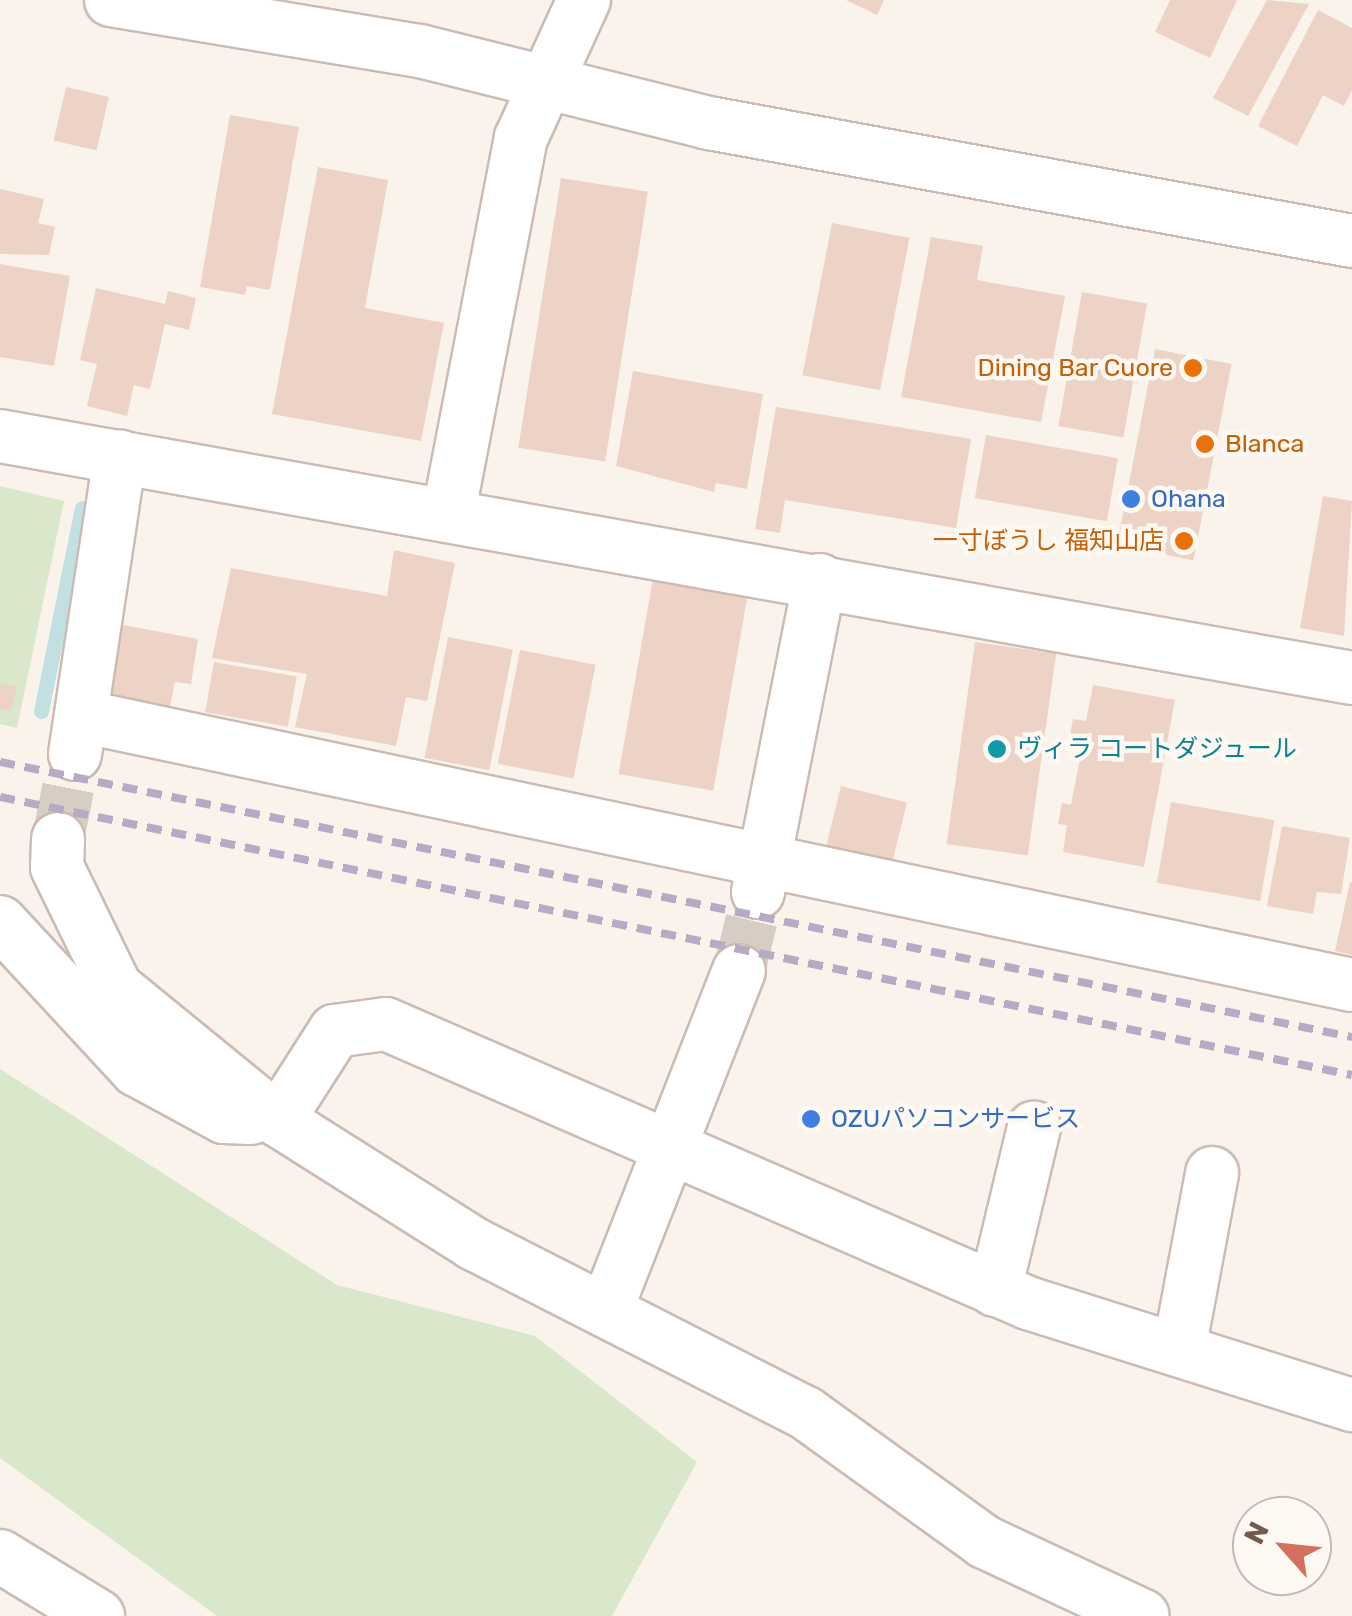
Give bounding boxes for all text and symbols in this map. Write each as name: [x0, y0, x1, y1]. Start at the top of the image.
place label: Dining Bar Cuore: [977, 353, 1173, 383]
marker: Dining Bar Cuore: [1182, 357, 1204, 379]
place label: Blanca: [1225, 429, 1304, 459]
marker: Blanca: [1194, 433, 1216, 455]
place label: Ohana: [1151, 484, 1226, 514]
marker: Ohana: [1120, 488, 1142, 510]
place label: 一寸ぼうし 福知山店: [933, 526, 1164, 556]
marker: 一寸ぼうし 福知山店: [1173, 530, 1195, 552]
place label: ヴィラ コートダジュール: [1017, 734, 1298, 764]
marker: ヴィラ コートダジュール: [986, 738, 1008, 760]
place label: OZUパソコンサービス: [831, 1104, 1080, 1134]
marker: OZUパソコンサービス: [800, 1108, 822, 1130]
north arrow: [1232, 1496, 1332, 1596]
text: N: [1237, 1517, 1276, 1550]

